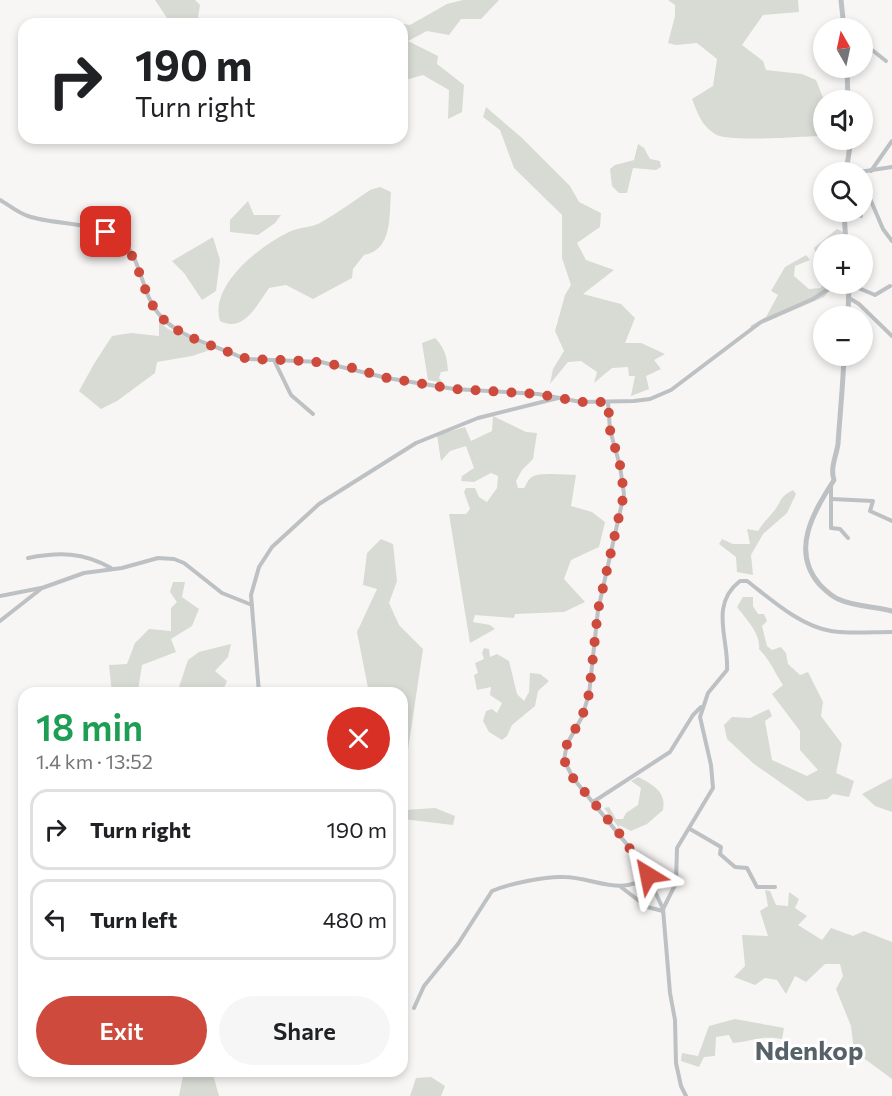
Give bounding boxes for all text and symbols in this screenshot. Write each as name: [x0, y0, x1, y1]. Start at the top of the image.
north arrow: [813, 18, 873, 78]
map controls: [813, 18, 873, 366]
text: 190 m: [135, 38, 253, 90]
icon: right: [36, 42, 114, 120]
text: Turn right: [135, 90, 255, 123]
button: sound: [813, 90, 873, 150]
button: search: [813, 162, 873, 222]
pin: [80, 206, 131, 257]
icon: arrive: [89, 215, 122, 248]
button: +: [813, 234, 873, 294]
button: −: [813, 306, 873, 366]
text: 18 min: [36, 704, 143, 748]
button: close: [327, 707, 390, 770]
text: 1.4 km · 13:52: [36, 749, 153, 773]
icon: right: [39, 813, 72, 846]
text: Turn right: [90, 816, 191, 843]
text: 190 m: [326, 816, 387, 843]
position arrow: [616, 843, 680, 907]
icon: left: [39, 903, 72, 936]
text: Turn left: [90, 906, 177, 933]
text: 480 m: [323, 906, 387, 933]
button: Exit: [36, 996, 207, 1065]
button: Share: [219, 996, 390, 1065]
district label: Ndenkop: [755, 1034, 863, 1065]

